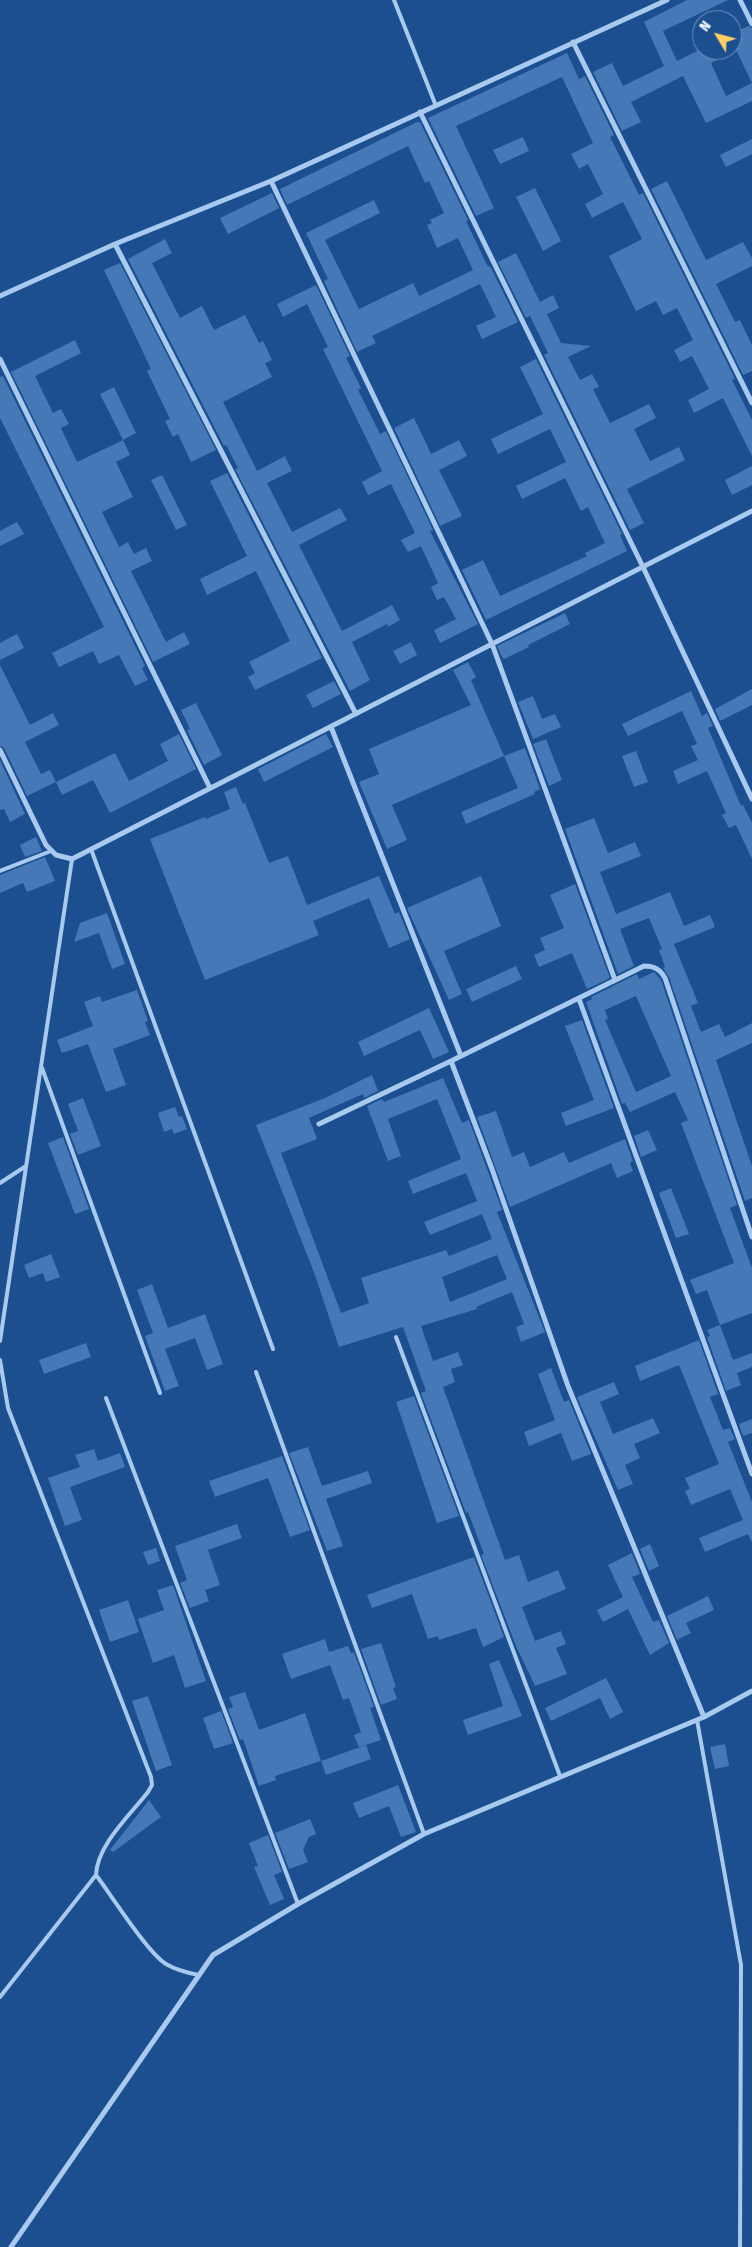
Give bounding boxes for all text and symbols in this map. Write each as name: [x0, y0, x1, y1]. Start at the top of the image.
north arrow: [692, 10, 742, 60]
text: N: [696, 18, 715, 35]

